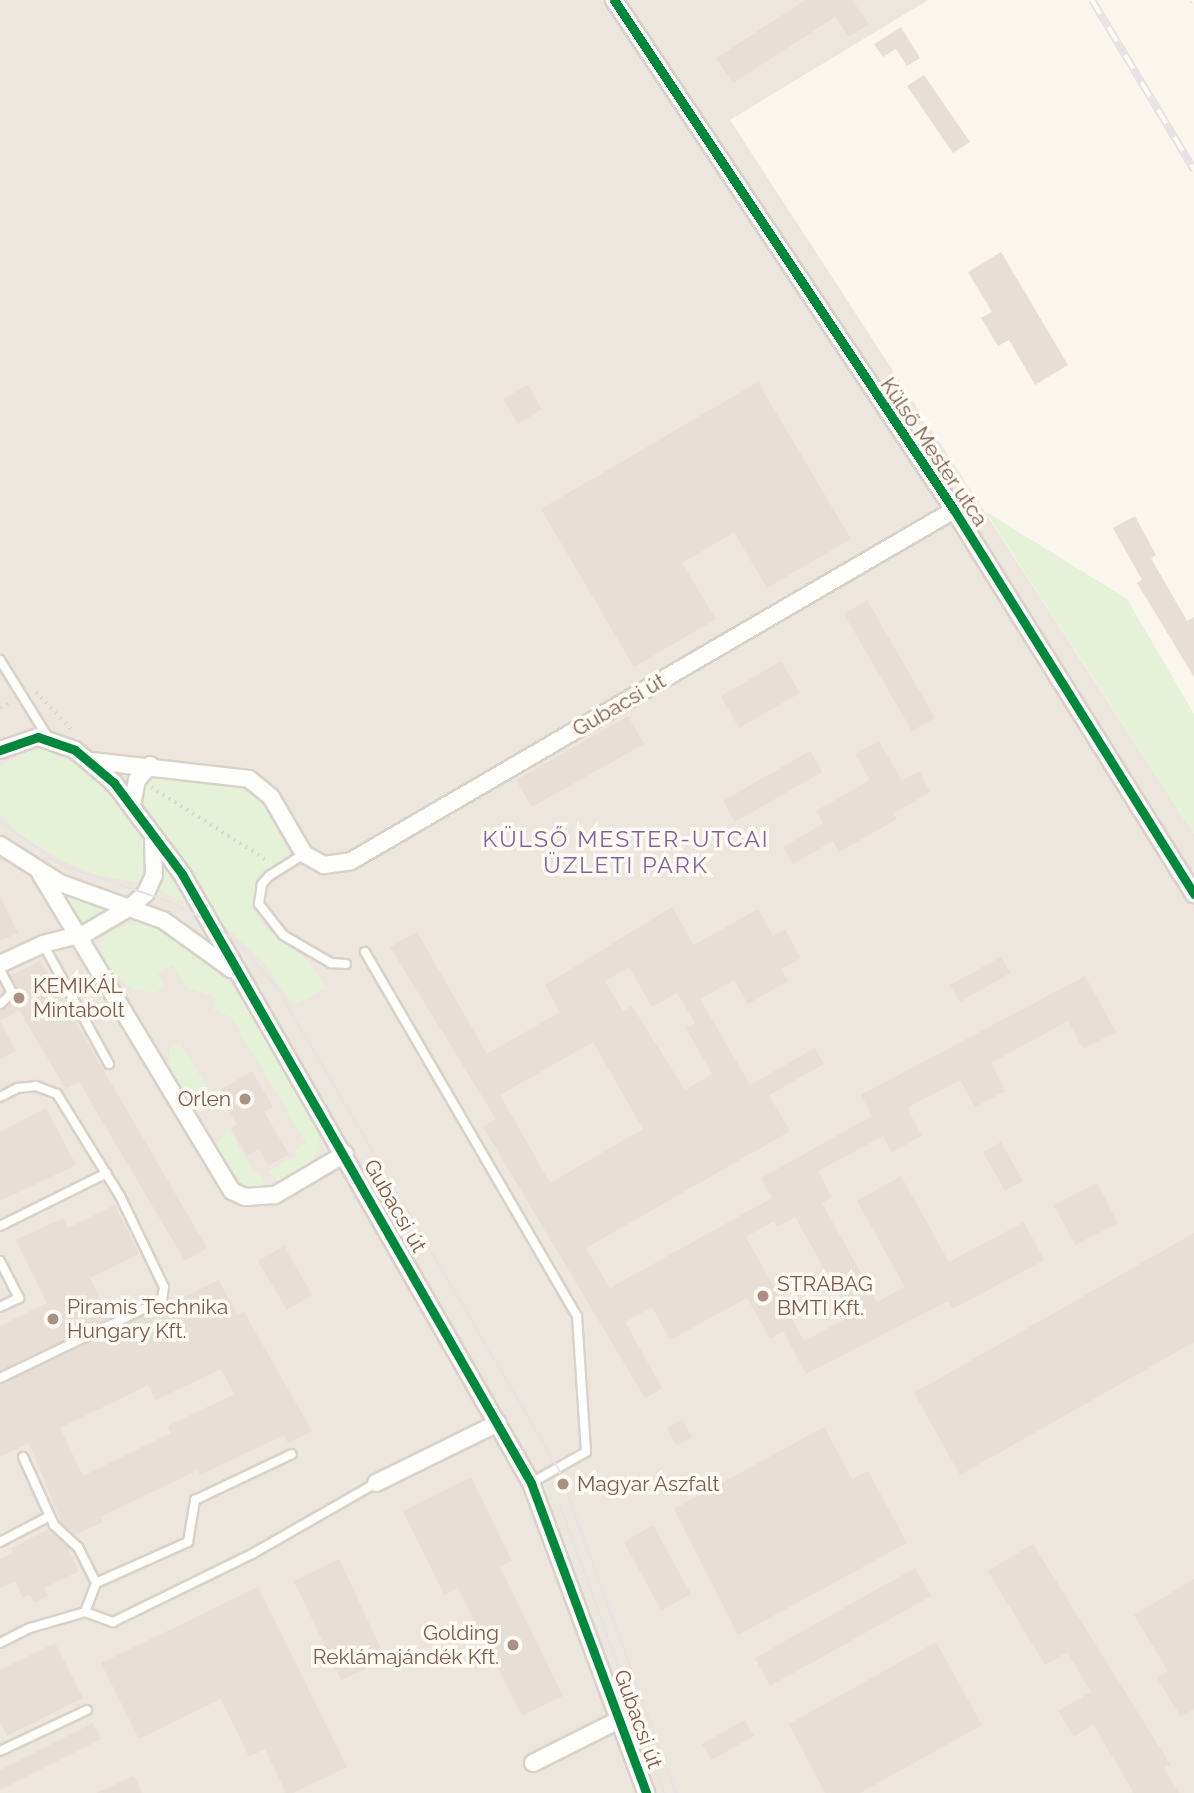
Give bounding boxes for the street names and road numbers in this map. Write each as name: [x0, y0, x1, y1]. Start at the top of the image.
street label: Külső Mester utca: [875, 373, 993, 531]
street label: Gubacsi út: [568, 668, 670, 742]
street label: Gubacsi út: [358, 1155, 432, 1257]
street label: Gubacsi út: [609, 1666, 667, 1772]

